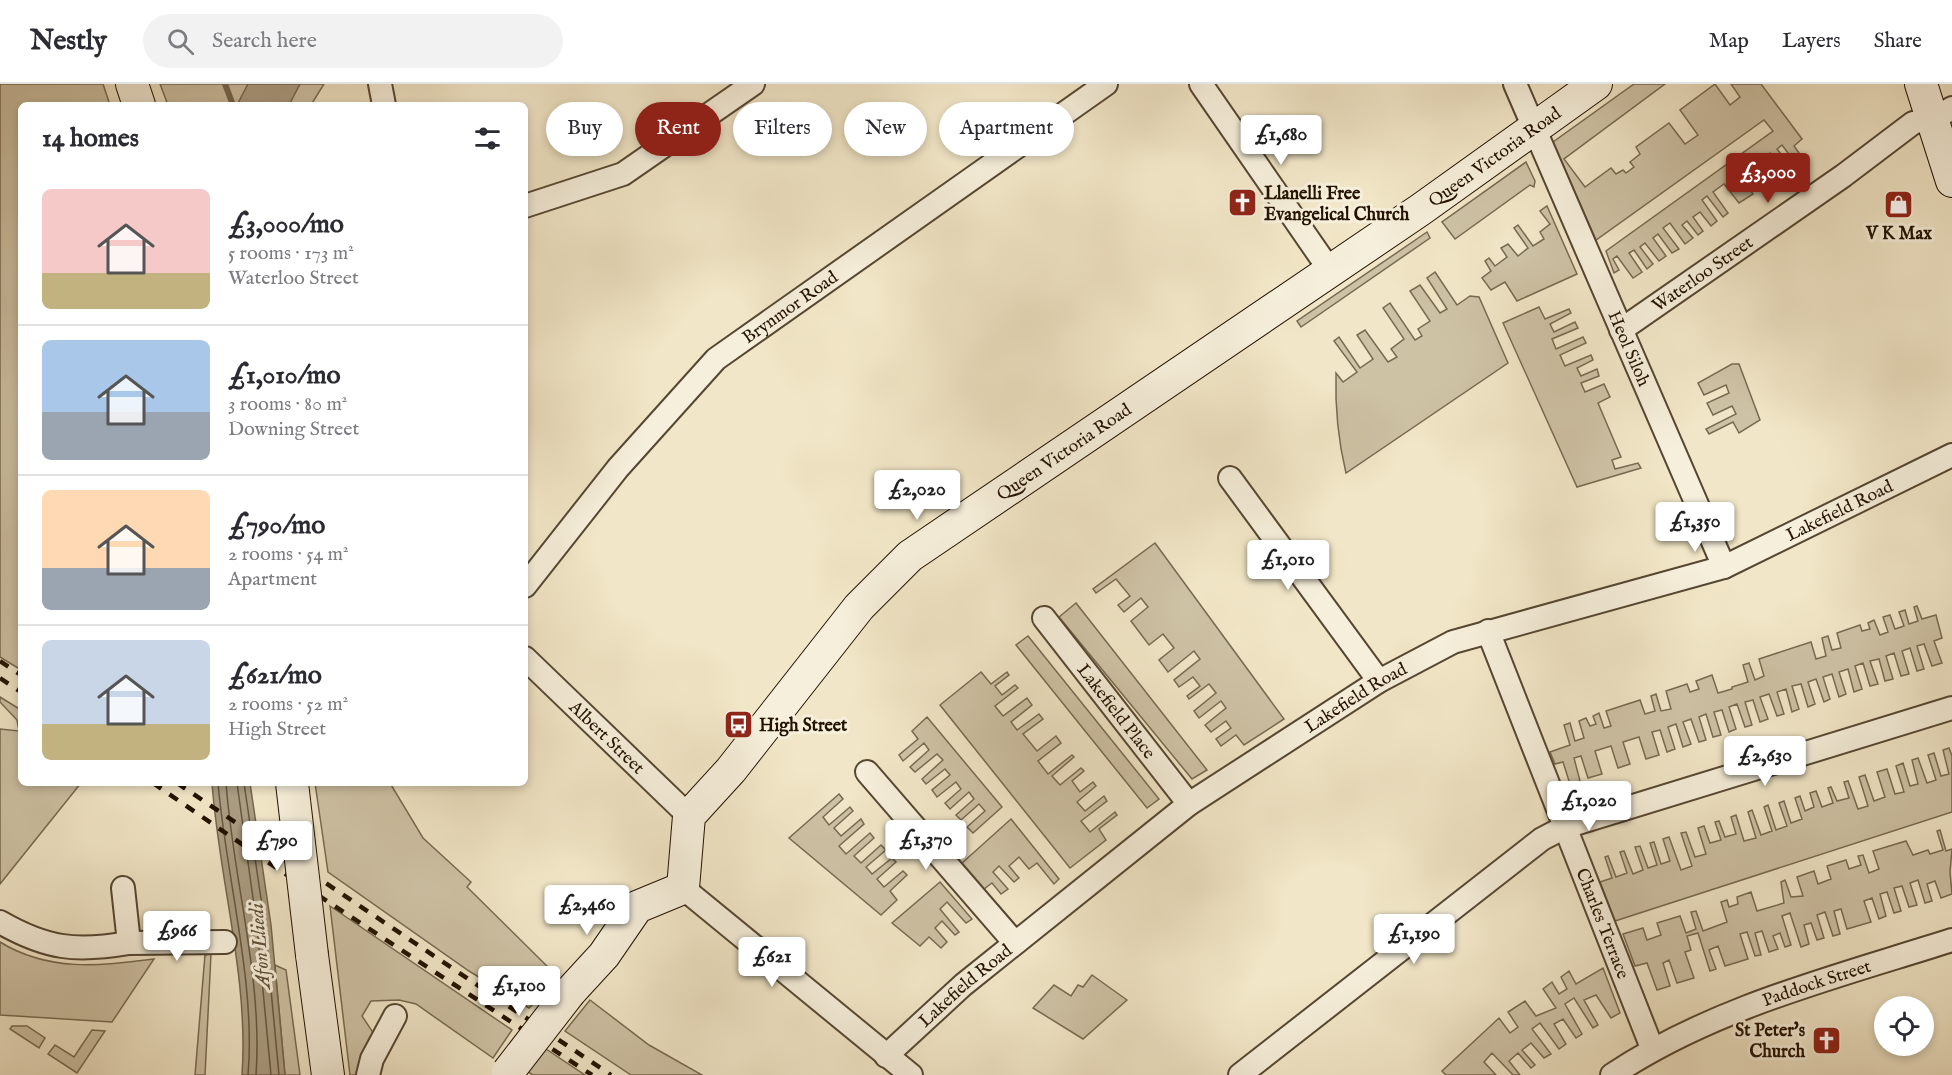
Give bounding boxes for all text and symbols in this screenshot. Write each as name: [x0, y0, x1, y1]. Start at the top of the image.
search box: [143, 14, 563, 68]
text: Nestly: [30, 24, 107, 59]
icon: search: [164, 25, 197, 58]
text: Search here: [212, 27, 317, 55]
text: Map: [1709, 28, 1749, 55]
text: Layers: [1782, 28, 1841, 55]
text: Share: [1874, 28, 1922, 55]
chip: Buy: [546, 102, 623, 156]
chip: Rent: [635, 102, 721, 156]
chip: Filters: [733, 102, 832, 156]
chip: New: [844, 102, 927, 156]
chip: Apartment: [939, 102, 1074, 156]
street label: Queen Victoria Road: [1424, 102, 1567, 213]
pin: £1,680: [1232, 115, 1330, 166]
text: 14 homes: [42, 122, 139, 155]
icon: filters: [471, 122, 504, 155]
text: £1,680: [1255, 122, 1307, 147]
pin: £3,000: [1719, 153, 1817, 204]
text: £3,000: [1740, 160, 1796, 185]
place label: Llanelli Free Evangelical Church: [1264, 183, 1410, 227]
church icon: Llanelli Free Evangelical Church: [1227, 187, 1259, 219]
shop icon: V K Max: [1883, 188, 1915, 220]
text: £3,000/mo: [228, 208, 344, 241]
icon: home: [90, 213, 162, 285]
place label: V K Max: [1865, 223, 1932, 246]
street label: Waterloo Street: [1648, 232, 1758, 318]
text: 5 rooms · 173 m²: [228, 241, 354, 266]
text: Waterloo Street: [228, 266, 359, 291]
street label: Brynmor Road: [738, 266, 843, 350]
street label: Heol Siloh: [1602, 308, 1655, 391]
text: £1,010/mo: [228, 359, 340, 392]
icon: home: [90, 364, 162, 436]
text: 3 rooms · 80 m²: [228, 392, 347, 417]
street label: Queen Victoria Road: [993, 399, 1137, 507]
text: Downing Street: [228, 417, 359, 442]
pin: £2,020: [868, 470, 966, 521]
street label: Lakefield Road: [1783, 476, 1898, 548]
text: £2,020: [888, 477, 946, 502]
pin: £1,350: [1646, 502, 1744, 553]
text: £790/mo: [228, 509, 325, 542]
text: £1,350: [1669, 509, 1721, 534]
icon: home: [90, 514, 162, 586]
pin: £1,010: [1239, 540, 1337, 591]
text: 2 rooms · 54 m²: [228, 542, 349, 567]
text: £1,010: [1261, 547, 1315, 572]
text: Apartment: [228, 567, 317, 592]
street label: Lakefield Road: [1301, 658, 1411, 739]
text: £621/mo: [228, 659, 322, 692]
street label: Lakefield Place: [1071, 660, 1160, 764]
icon: home: [90, 664, 162, 736]
text: 2 rooms · 52 m²: [228, 692, 348, 717]
street label: Albert Street: [563, 696, 649, 780]
bus stop icon: High Street: [722, 709, 754, 741]
place label: High Street: [759, 715, 848, 738]
text: High Street: [228, 717, 326, 742]
pin: £2,630: [1716, 736, 1814, 787]
text: £2,630: [1738, 743, 1792, 768]
pin: £1,020: [1540, 781, 1638, 832]
text: £1,020: [1561, 788, 1617, 813]
pin: £1,370: [877, 820, 975, 871]
pin: £790: [241, 821, 313, 872]
text: £1,370: [899, 827, 953, 852]
text: £790: [256, 828, 298, 853]
street label: Charles Terrace: [1569, 865, 1634, 982]
pin: £2,460: [538, 885, 636, 936]
text: £2,460: [558, 892, 616, 917]
water label: Afon Lliedi: [244, 901, 277, 992]
pin: £966: [141, 911, 213, 962]
pin: £1,190: [1365, 914, 1463, 965]
text: £966: [157, 918, 197, 943]
text: £1,190: [1388, 921, 1440, 946]
pin: £621: [736, 937, 808, 988]
street label: Lakefield Road: [914, 940, 1018, 1033]
text: £621: [752, 944, 792, 969]
street label: Paddock Street: [1759, 956, 1874, 1013]
pin: £1,100: [470, 966, 568, 1017]
text: £1,100: [492, 973, 546, 998]
map controls: [1874, 996, 1934, 1056]
button: locate: [1874, 996, 1934, 1056]
place label: St Peter's Church: [1735, 1020, 1806, 1064]
church icon: St Peter's Church: [1810, 1024, 1842, 1056]

